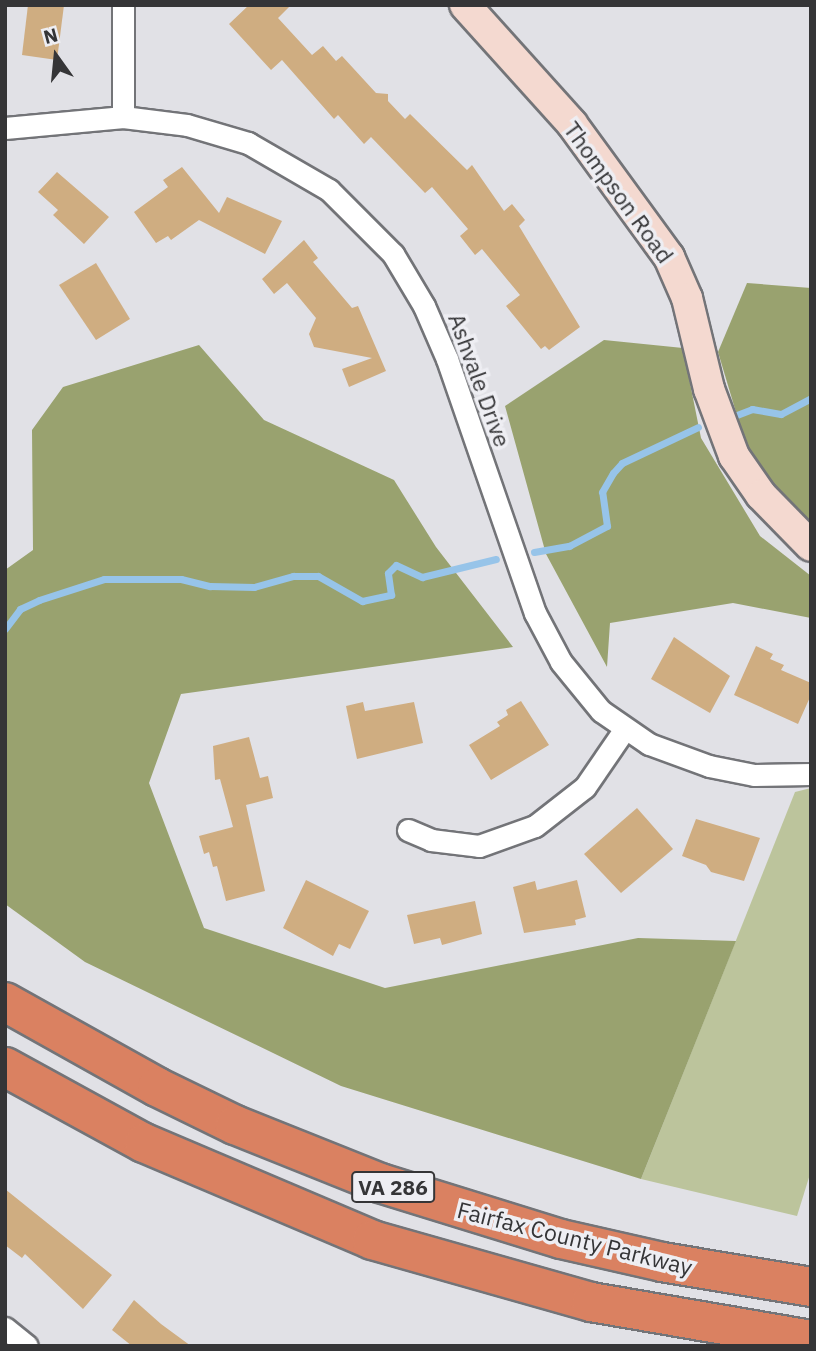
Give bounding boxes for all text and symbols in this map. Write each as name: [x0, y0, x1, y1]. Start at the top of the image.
north arrow: [21, 21, 91, 91]
text: N: [41, 22, 60, 49]
street label: Thompson Road: [558, 116, 680, 268]
street label: Ashvale Drive: [443, 310, 517, 450]
road number: VA 286: [351, 1170, 435, 1204]
street label: Fairfax County Parkway: [455, 1195, 695, 1281]

